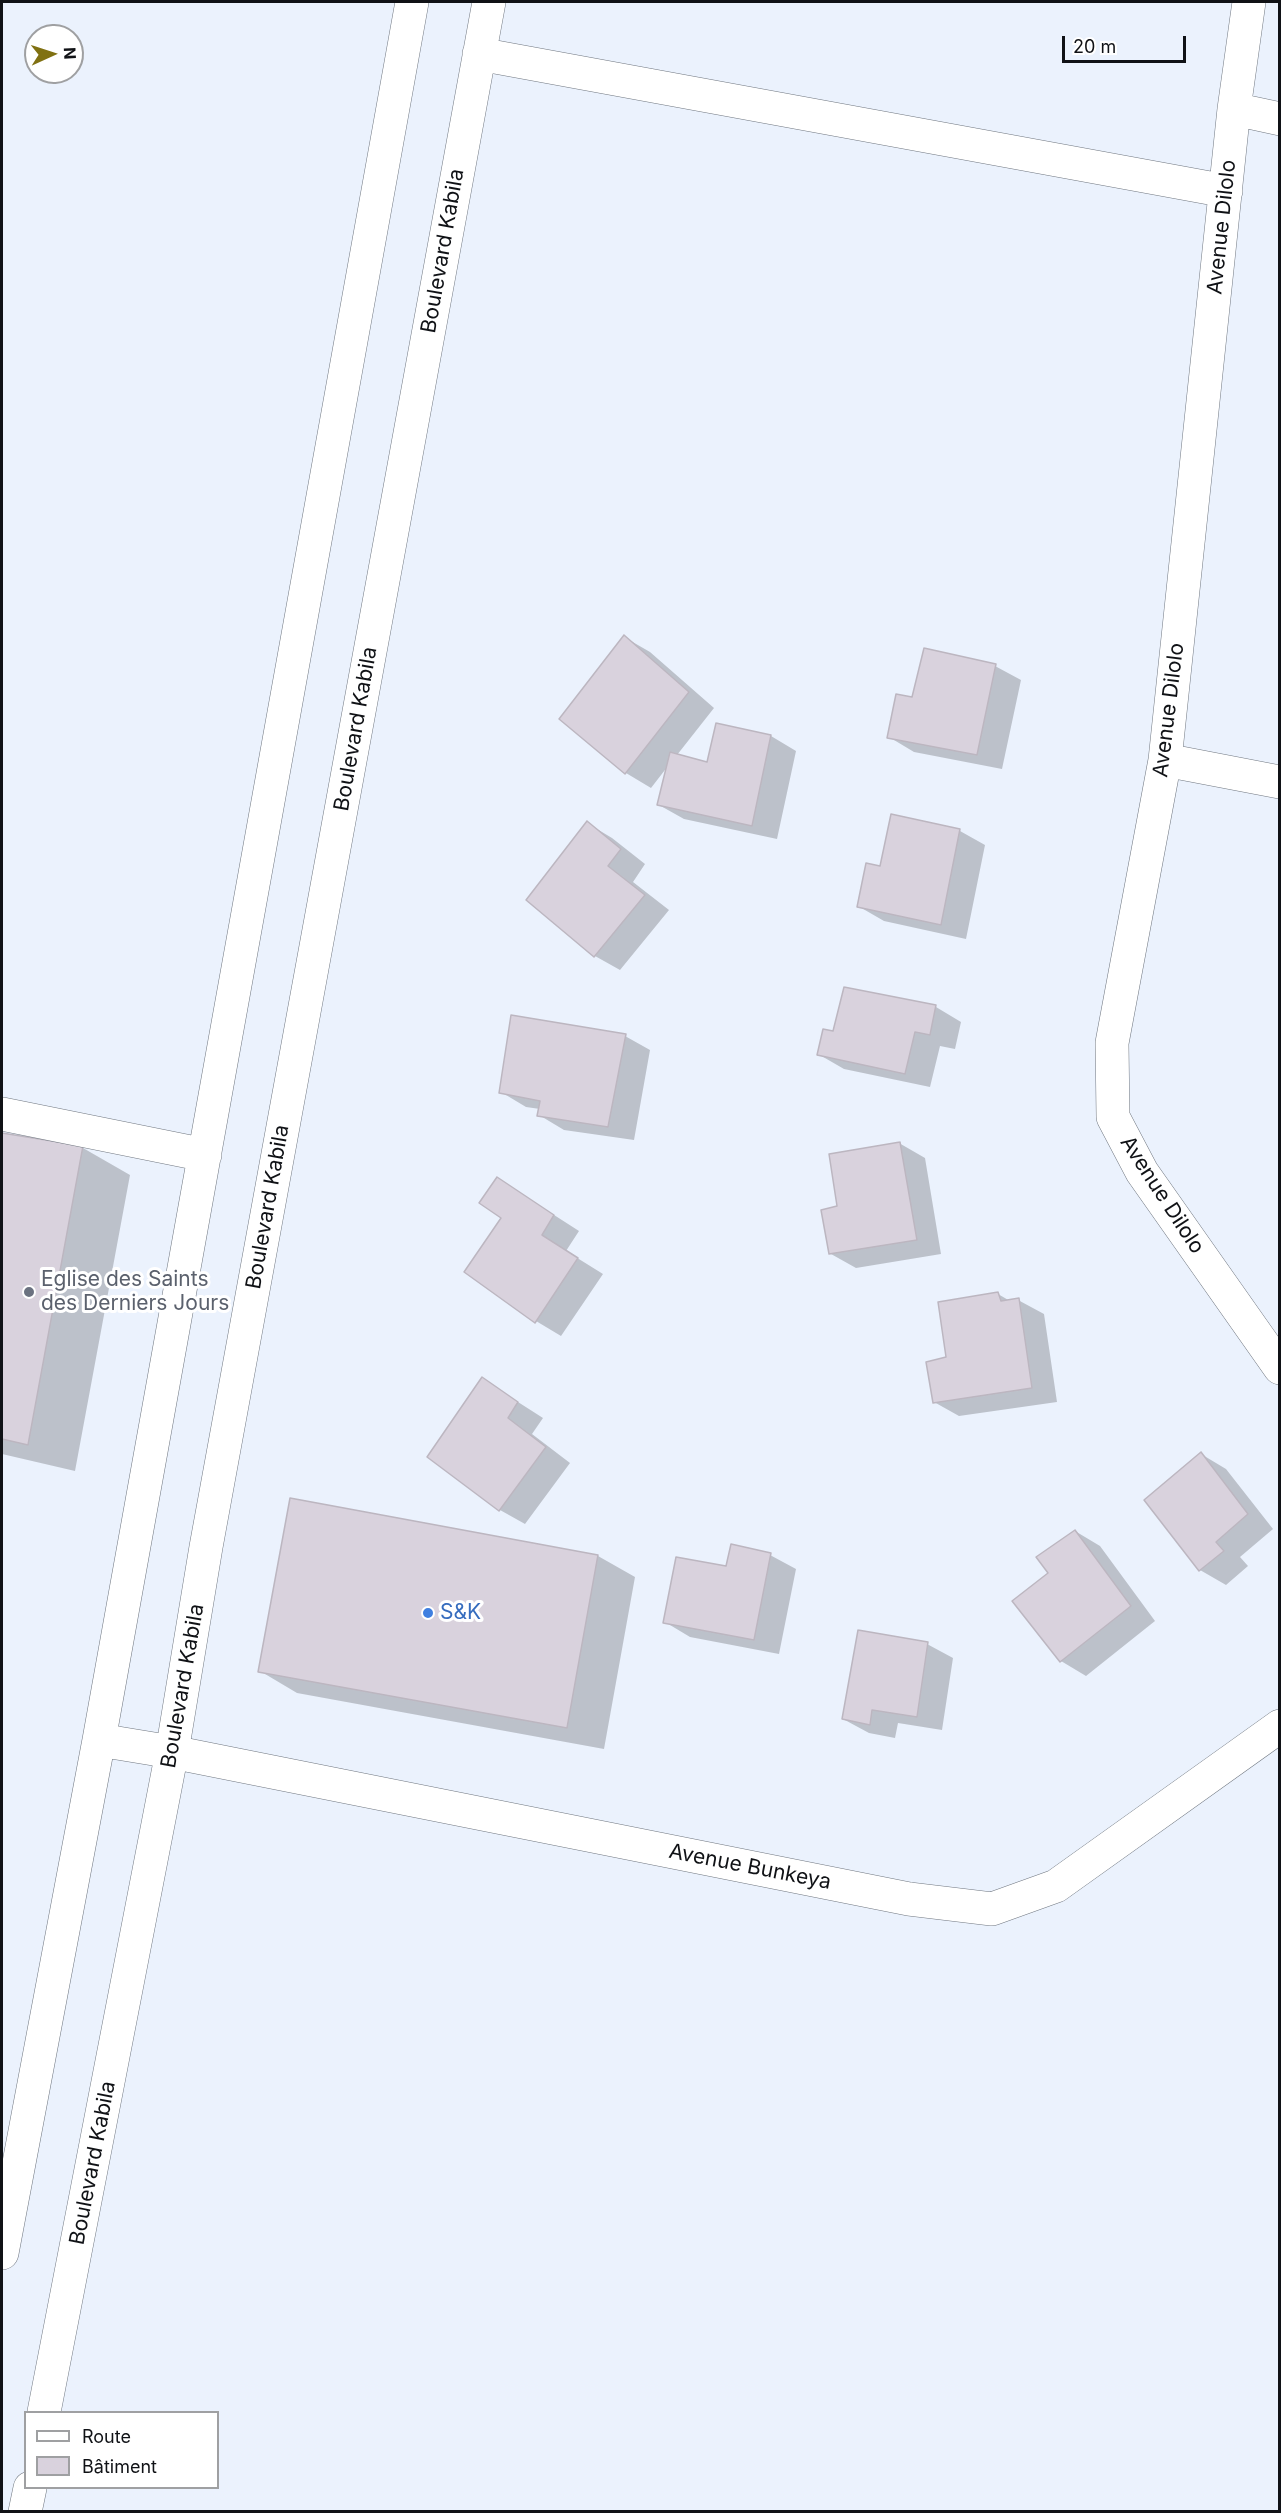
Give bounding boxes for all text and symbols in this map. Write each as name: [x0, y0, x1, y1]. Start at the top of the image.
north arrow: [24, 24, 84, 84]
scale bar: [1065, 24, 1190, 62]
text: 20 m: [1073, 36, 1116, 57]
text: N: [60, 47, 80, 60]
street label: Avenue Dilolo: [1202, 158, 1242, 296]
street label: Boulevard Kabila: [416, 167, 470, 335]
street label: Avenue Dilolo: [1148, 641, 1190, 779]
street label: Boulevard Kabila: [329, 645, 383, 813]
street label: Boulevard Kabila: [241, 1123, 295, 1291]
street label: Avenue Dilolo: [1115, 1131, 1209, 1259]
place label: Eglise des Saints des Derniers Jours: [41, 1267, 229, 1317]
marker: Eglise des Saints des Derniers Jours: [22, 1285, 36, 1299]
place label: S&K: [440, 1600, 481, 1626]
street label: Boulevard Kabila: [156, 1602, 210, 1770]
marker: S&K: [421, 1606, 435, 1620]
street label: Avenue Bunkeya: [667, 1839, 833, 1895]
street label: Boulevard Kabila: [65, 2079, 121, 2247]
legend: [24, 2411, 219, 2489]
text: Route: [82, 2426, 131, 2447]
text: Bâtiment: [82, 2456, 157, 2477]

